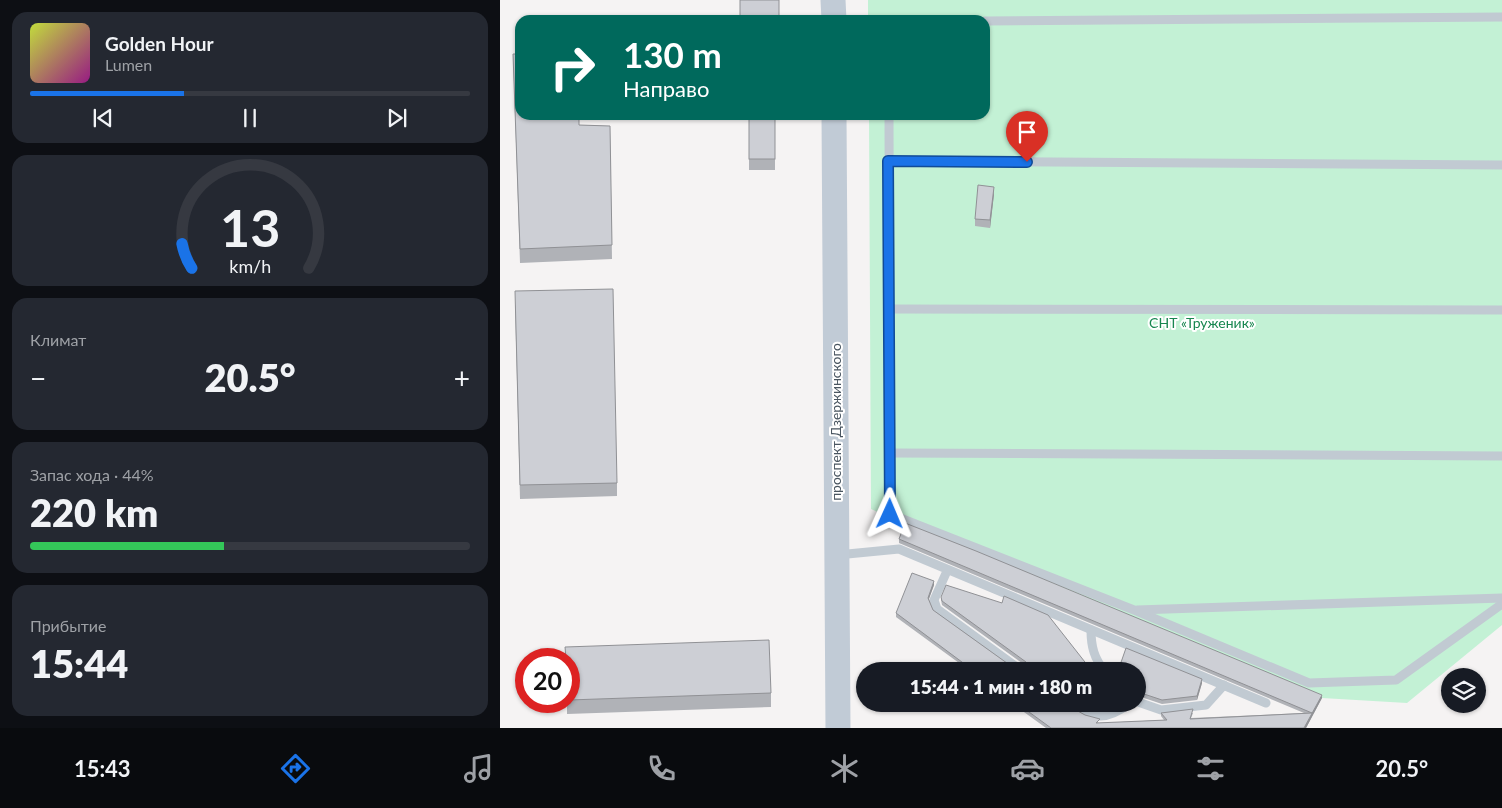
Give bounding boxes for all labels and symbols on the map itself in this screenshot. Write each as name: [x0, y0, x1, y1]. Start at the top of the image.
pin: [1006, 111, 1048, 162]
park label: СНТ «Труженик»: [1149, 314, 1255, 331]
street label: проспект Дзержинского: [827, 343, 844, 501]
position arrow: [863, 487, 915, 539]
speed limit sign: 20: [515, 648, 580, 713]

